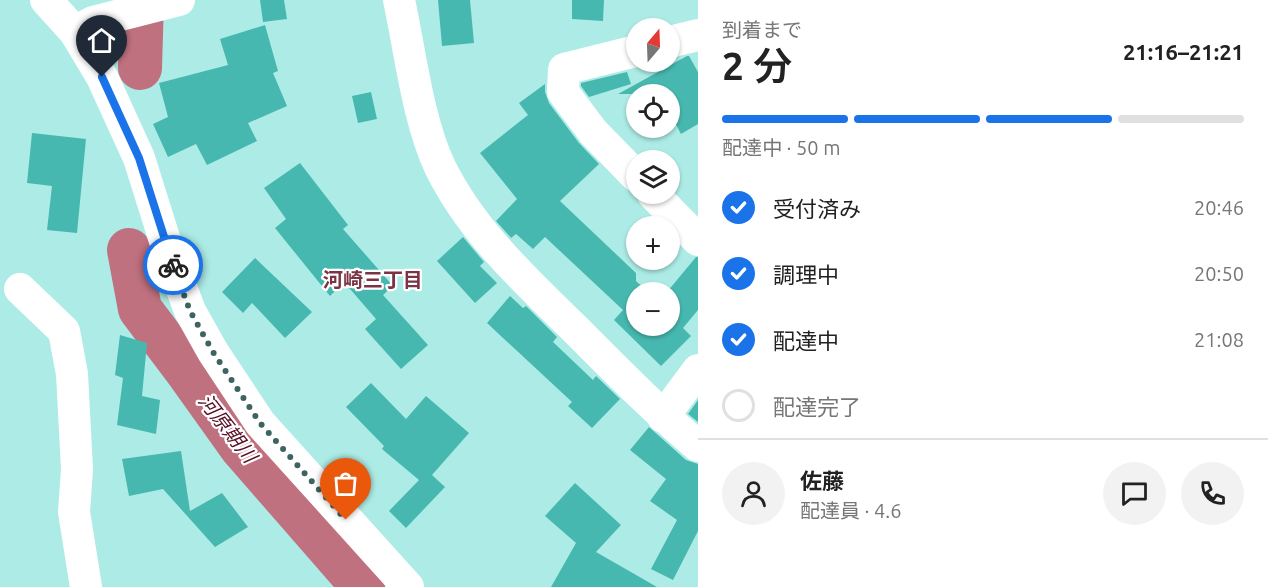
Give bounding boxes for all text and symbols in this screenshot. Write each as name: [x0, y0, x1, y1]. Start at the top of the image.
pin: [76, 15, 127, 77]
north arrow: [626, 18, 680, 72]
map controls: [626, 18, 680, 336]
text: 到着まで: [722, 18, 802, 41]
icon: home: [85, 24, 118, 57]
text: 21:16–21:21: [1123, 39, 1244, 64]
text: 2 分: [722, 44, 792, 87]
button: locate: [626, 84, 680, 138]
text: 配達中 · 50 m: [722, 136, 840, 159]
button: layers: [626, 150, 680, 204]
icon: check: [722, 191, 755, 224]
text: 受付済み: [773, 196, 861, 221]
text: 20:46: [1194, 196, 1244, 219]
button: +: [626, 216, 680, 270]
courier: [143, 235, 203, 295]
icon: bike: [157, 249, 190, 282]
icon: check: [722, 257, 755, 290]
text: 調理中: [773, 262, 839, 287]
text: 20:50: [1194, 262, 1244, 285]
district label: 河崎三丁目: [323, 268, 423, 291]
button: −: [626, 282, 680, 336]
icon: check: [722, 323, 755, 356]
text: 配達中: [773, 328, 839, 353]
text: 21:08: [1194, 328, 1244, 351]
water label: 河原期川: [194, 389, 263, 468]
text: 配達完了: [773, 394, 861, 419]
pin: [320, 458, 371, 520]
button: person: [722, 462, 785, 525]
button: chat: [1103, 462, 1166, 525]
button: phone: [1181, 462, 1244, 525]
icon: bag: [329, 467, 362, 500]
text: 佐藤: [800, 468, 844, 493]
text: 配達員 · 4.6: [800, 499, 902, 522]

